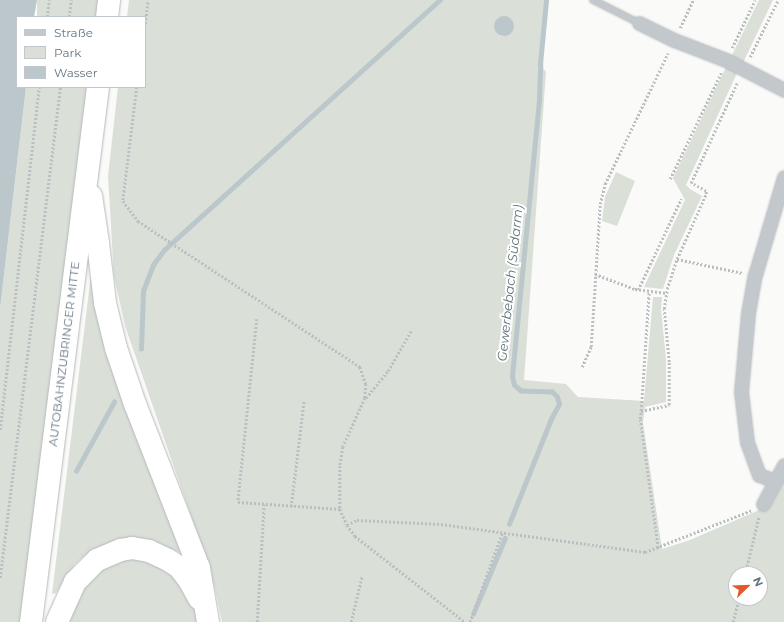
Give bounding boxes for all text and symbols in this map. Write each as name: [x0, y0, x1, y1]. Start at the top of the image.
legend: [16, 16, 146, 88]
text: Straße: [54, 25, 93, 40]
text: Park: [54, 45, 81, 60]
text: Wasser: [54, 65, 98, 80]
water label: Gewerbebach (Südarm): [494, 204, 526, 362]
street label: AUTOBAHNZUBRINGER MITTE: [46, 261, 82, 447]
north arrow: [728, 566, 768, 606]
text: N: [750, 575, 766, 589]

